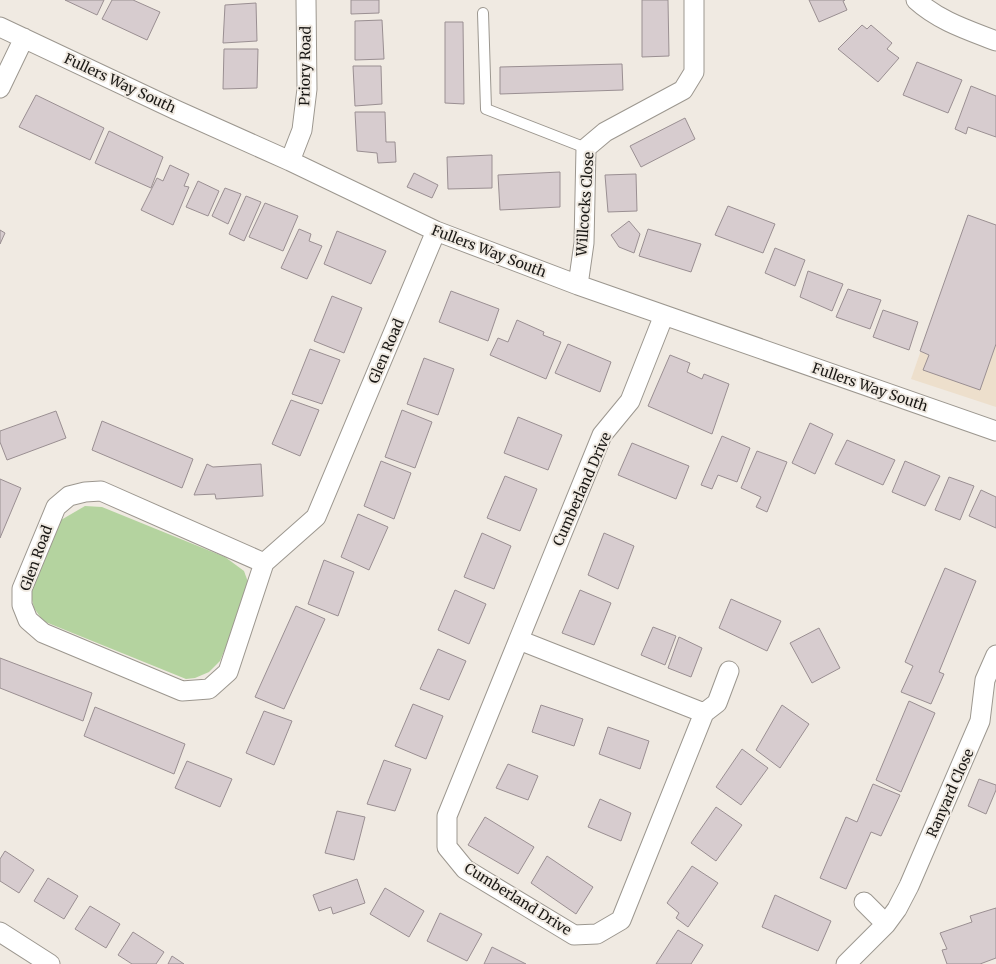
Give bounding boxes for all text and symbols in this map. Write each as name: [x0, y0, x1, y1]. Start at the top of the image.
street label: Priory Road: [295, 25, 315, 106]
street label: Fullers Way South: [61, 49, 179, 117]
street label: Willcocks Close: [572, 151, 598, 258]
street label: Fullers Way South: [429, 221, 549, 281]
street label: Glen Road: [364, 316, 408, 386]
street label: Fullers Way South: [810, 359, 930, 415]
street label: Cumberland Drive: [549, 429, 615, 549]
street label: Glen Road: [16, 522, 56, 593]
street label: Ranyard Close: [922, 746, 978, 840]
street label: Cumberland Drive: [461, 859, 575, 939]

